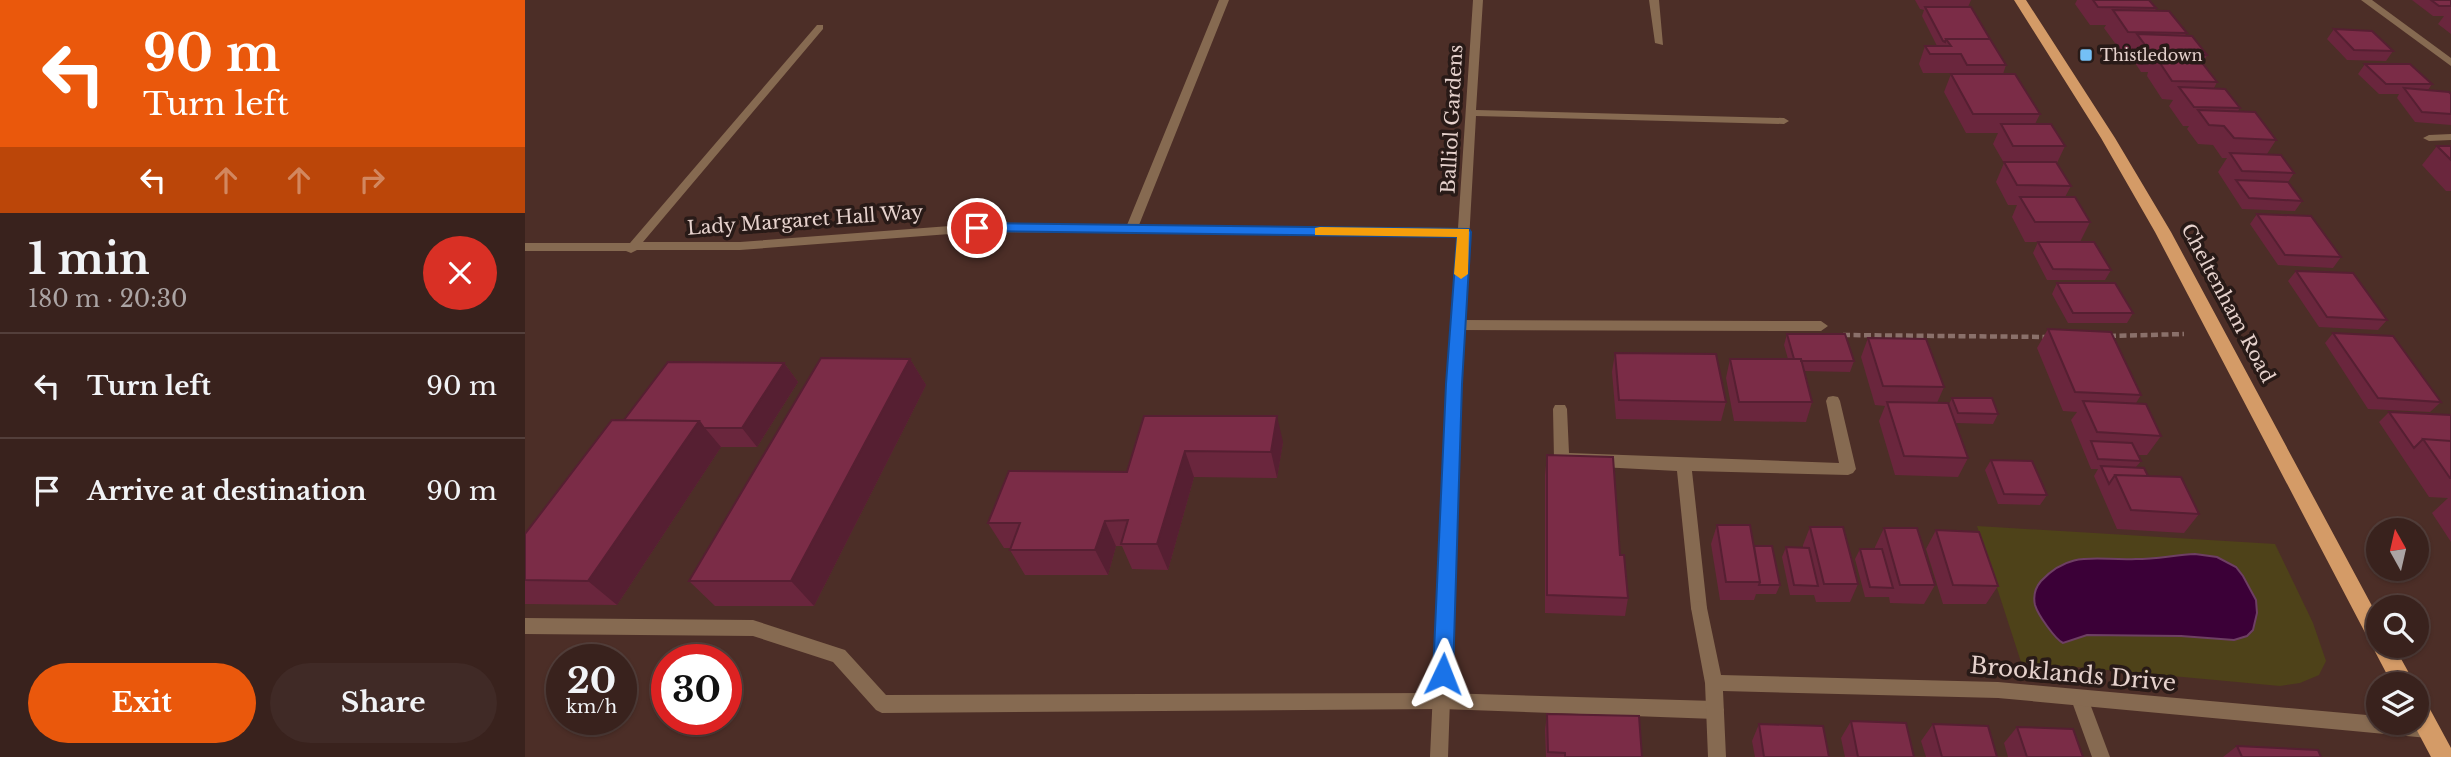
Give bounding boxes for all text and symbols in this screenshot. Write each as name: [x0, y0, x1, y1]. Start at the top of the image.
text: 90 m: [143, 23, 280, 84]
icon: left: [28, 28, 119, 119]
street label: Balliol Gardens: [1437, 44, 1467, 194]
place label: Thistledown: [2100, 45, 2203, 65]
marker: Thistledown: [2078, 47, 2094, 63]
text: Turn left: [143, 84, 289, 124]
icon: left: [134, 161, 172, 199]
icon: ahead: [207, 161, 245, 199]
icon: ahead: [280, 161, 318, 199]
icon: right: [353, 161, 391, 199]
pin: [947, 198, 1007, 258]
street label: Lady Margaret Hall Way: [686, 200, 924, 240]
icon: arrive: [958, 209, 996, 247]
street label: Cheltenham Road: [2176, 220, 2280, 386]
text: 1 min: [28, 233, 150, 285]
button: close: [423, 236, 497, 310]
text: 180 m · 20:30: [28, 285, 187, 313]
icon: left: [28, 367, 66, 405]
text: Turn left: [87, 370, 211, 402]
text: 90 m: [426, 370, 497, 402]
icon: arrive: [28, 472, 66, 510]
text: Arrive at destination: [87, 475, 367, 507]
text: 90 m: [426, 475, 497, 507]
north arrow: [2366, 518, 2429, 581]
map controls: [2366, 518, 2429, 735]
button: search: [2366, 595, 2429, 658]
position arrow: [1406, 637, 1480, 711]
speed limit sign: 30: [651, 644, 742, 735]
street label: Brooklands Drive: [1969, 651, 2177, 697]
text: 20: [567, 659, 616, 702]
button: Exit: [28, 663, 256, 743]
button: Share: [270, 663, 497, 743]
button: layers: [2366, 672, 2429, 735]
text: km/h: [566, 696, 617, 718]

